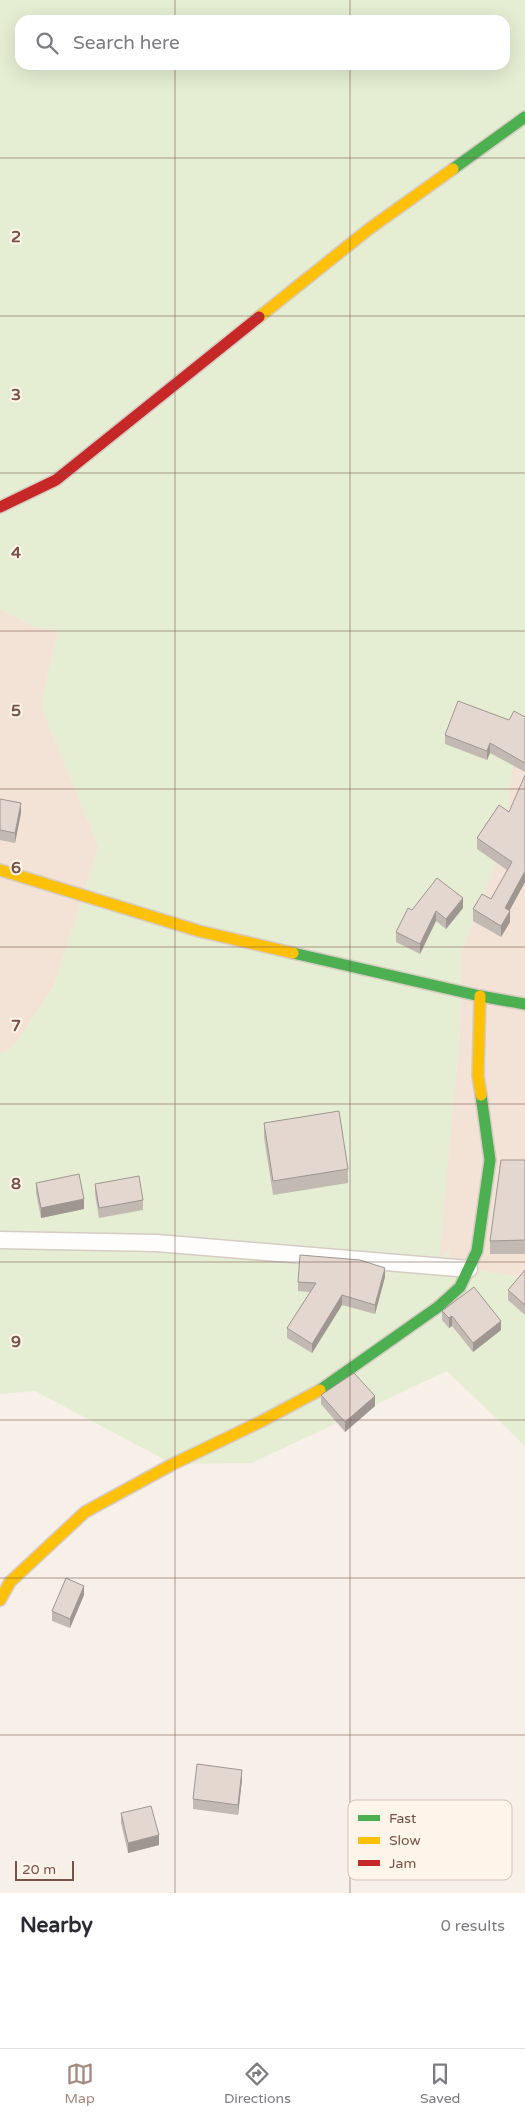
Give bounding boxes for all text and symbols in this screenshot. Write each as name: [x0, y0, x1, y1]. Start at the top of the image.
search box: [15, 15, 510, 70]
icon: search: [33, 29, 61, 57]
text: Search here: [73, 32, 180, 54]
text: 2: [11, 227, 21, 247]
text: 3: [11, 385, 21, 405]
text: 4: [11, 543, 21, 563]
text: 5: [11, 701, 21, 721]
text: 6: [11, 858, 21, 878]
text: 7: [11, 1016, 21, 1036]
text: 8: [11, 1174, 21, 1194]
text: 9: [11, 1332, 21, 1352]
legend: [348, 1800, 512, 1880]
text: Fast: [389, 1810, 417, 1827]
text: Slow: [389, 1832, 421, 1849]
text: Jam: [389, 1855, 416, 1872]
scale bar: [15, 1858, 74, 1881]
text: 20 m: [22, 1861, 56, 1878]
text: Nearby: [20, 1913, 93, 1938]
text: 0 results: [441, 1916, 505, 1936]
tab: Map: [65, 2060, 95, 2107]
tab: Directions: [224, 2060, 291, 2107]
tab: Saved: [420, 2060, 460, 2107]

